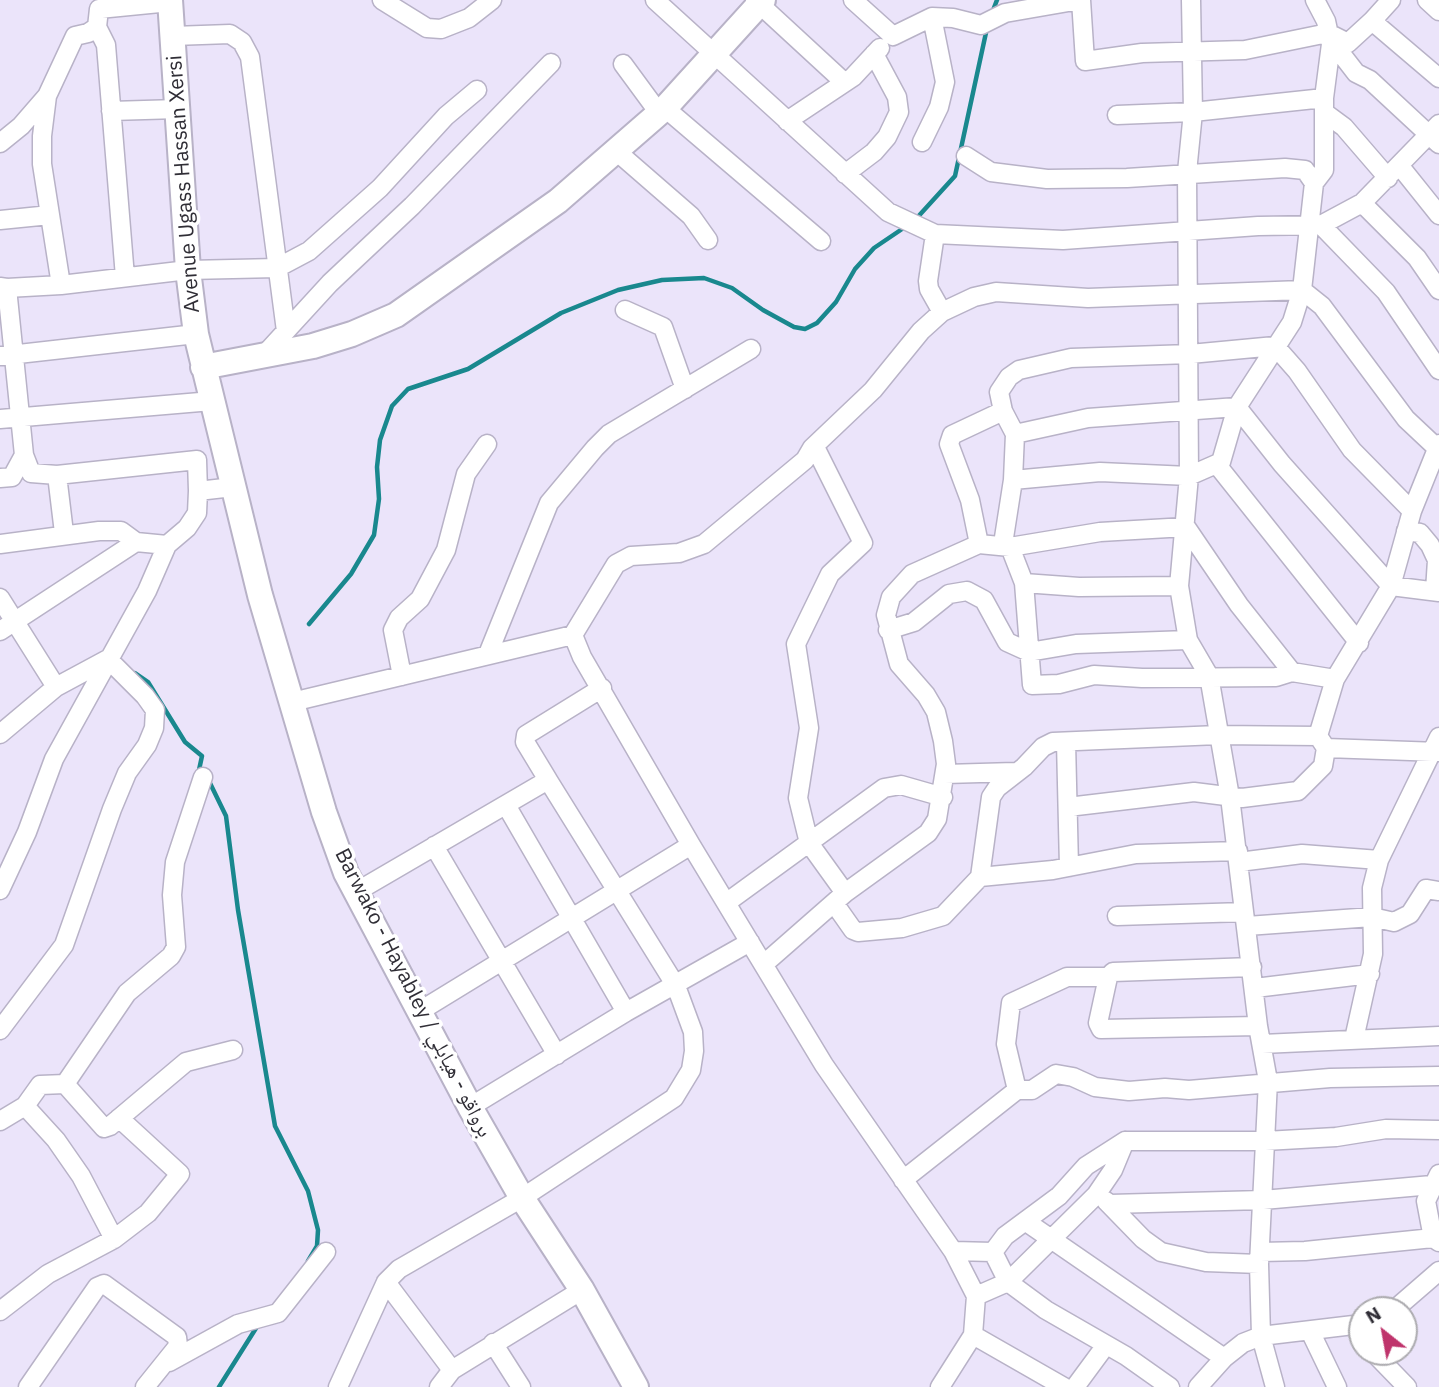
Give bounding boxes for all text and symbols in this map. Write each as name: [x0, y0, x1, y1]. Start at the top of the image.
street label: Avenue Ugass Hassan Xersi: [162, 54, 206, 314]
street label: Barwako - Hayabley / برواقو - هيابلي: [329, 844, 497, 1142]
north arrow: [1348, 1296, 1418, 1366]
text: N: [1361, 1301, 1385, 1329]

